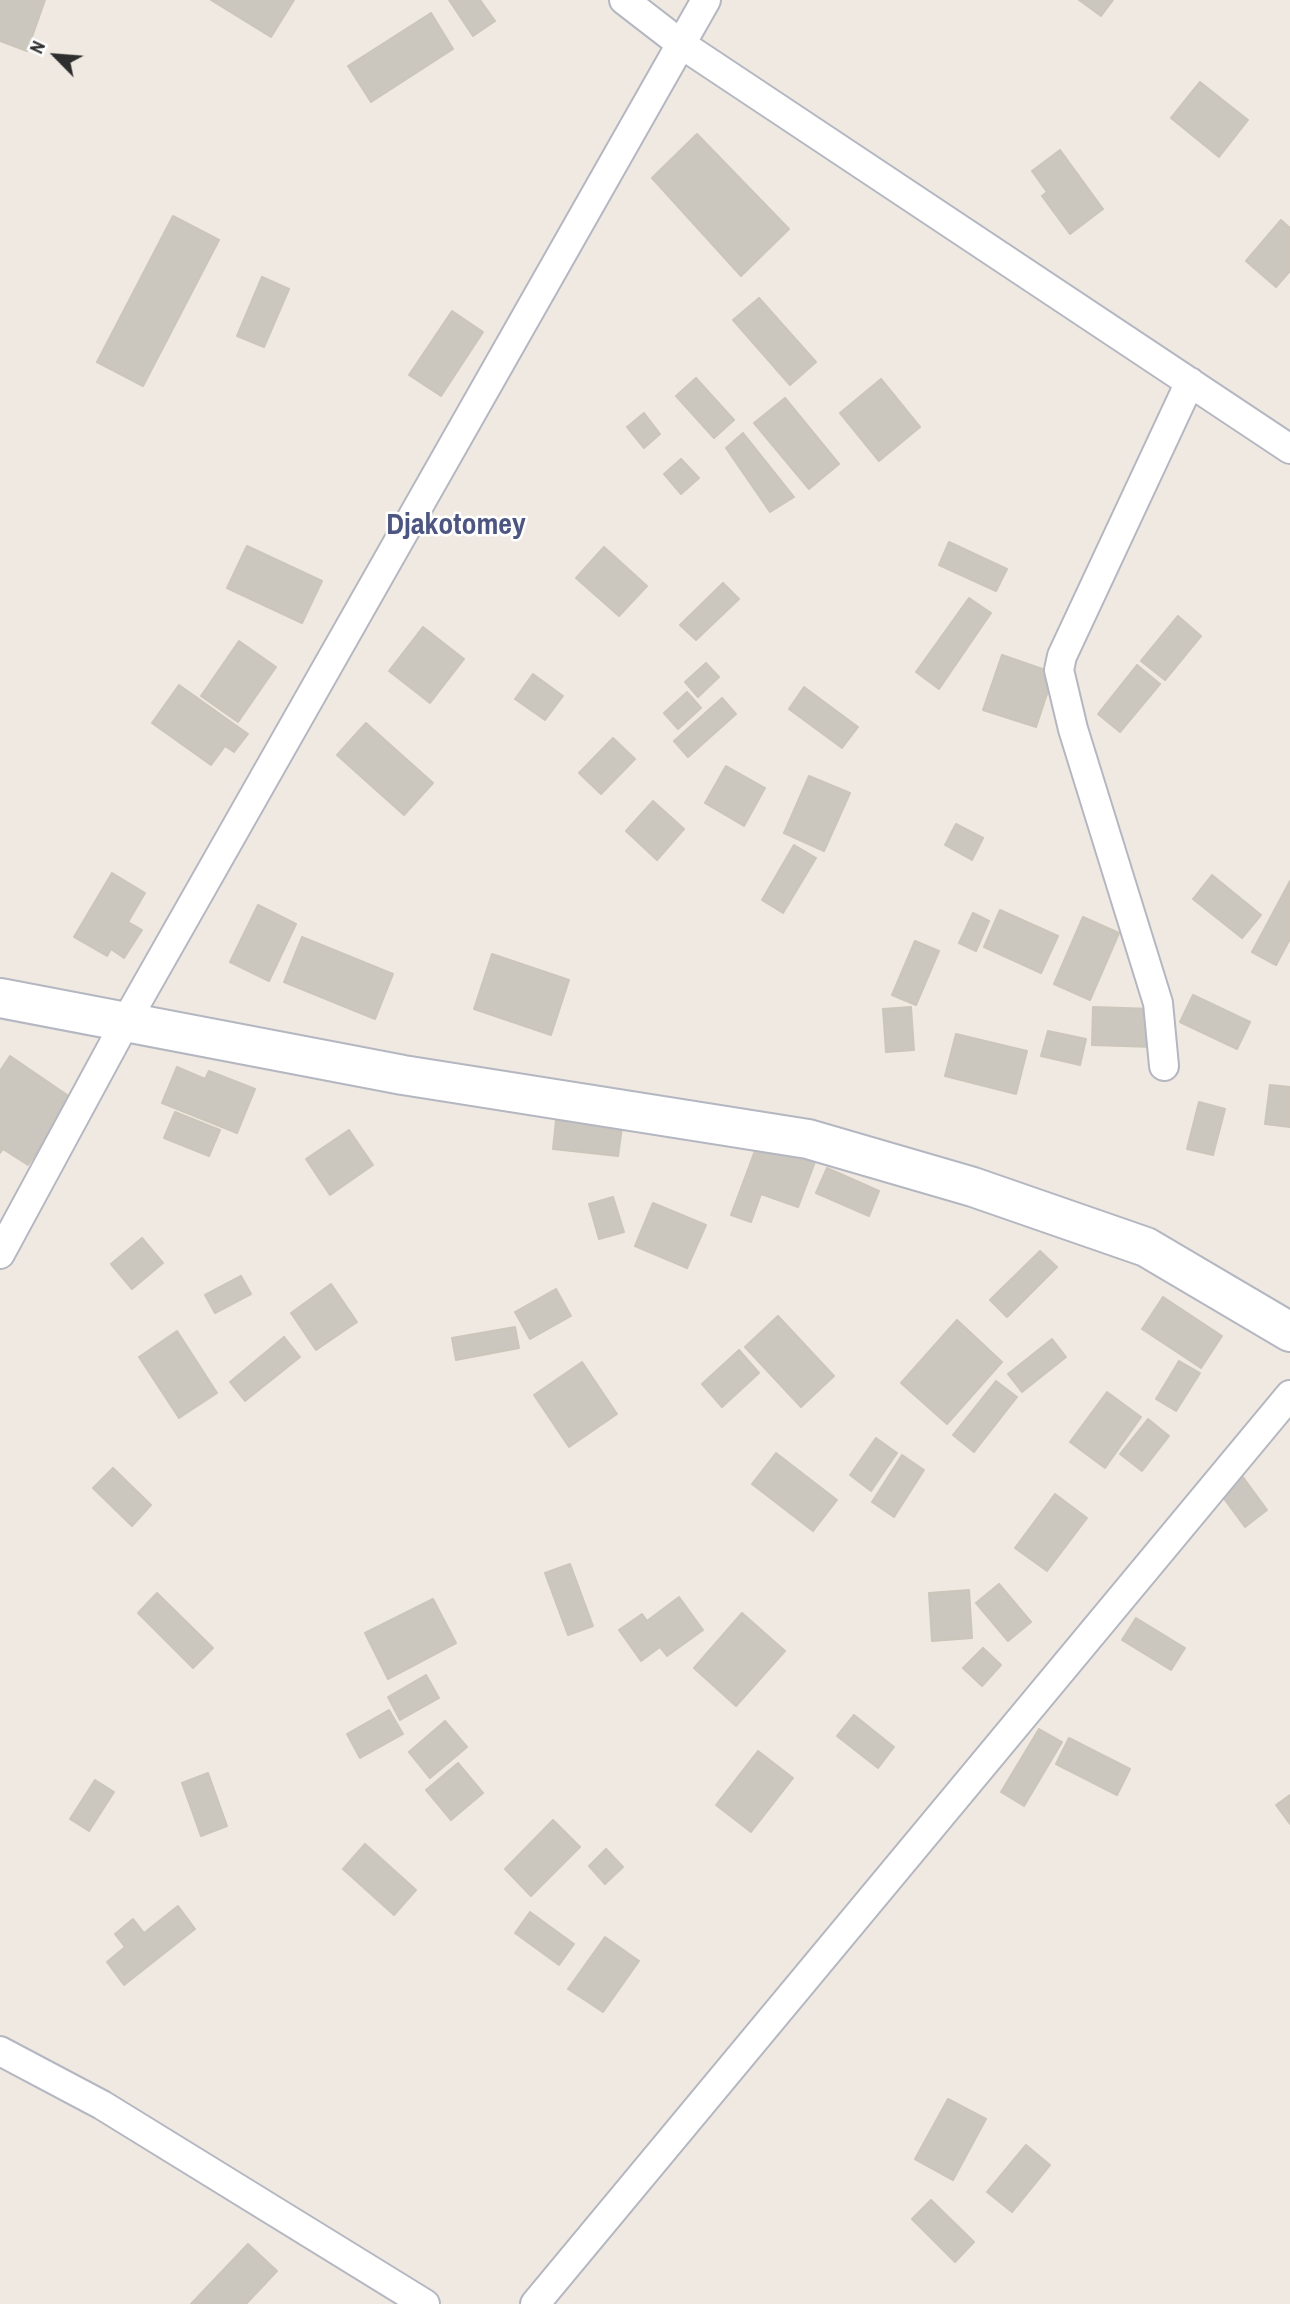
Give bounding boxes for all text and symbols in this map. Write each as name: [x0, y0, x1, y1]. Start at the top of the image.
north arrow: [21, 21, 91, 91]
text: N: [23, 37, 51, 58]
district label: Djakotomey: [386, 508, 526, 544]

